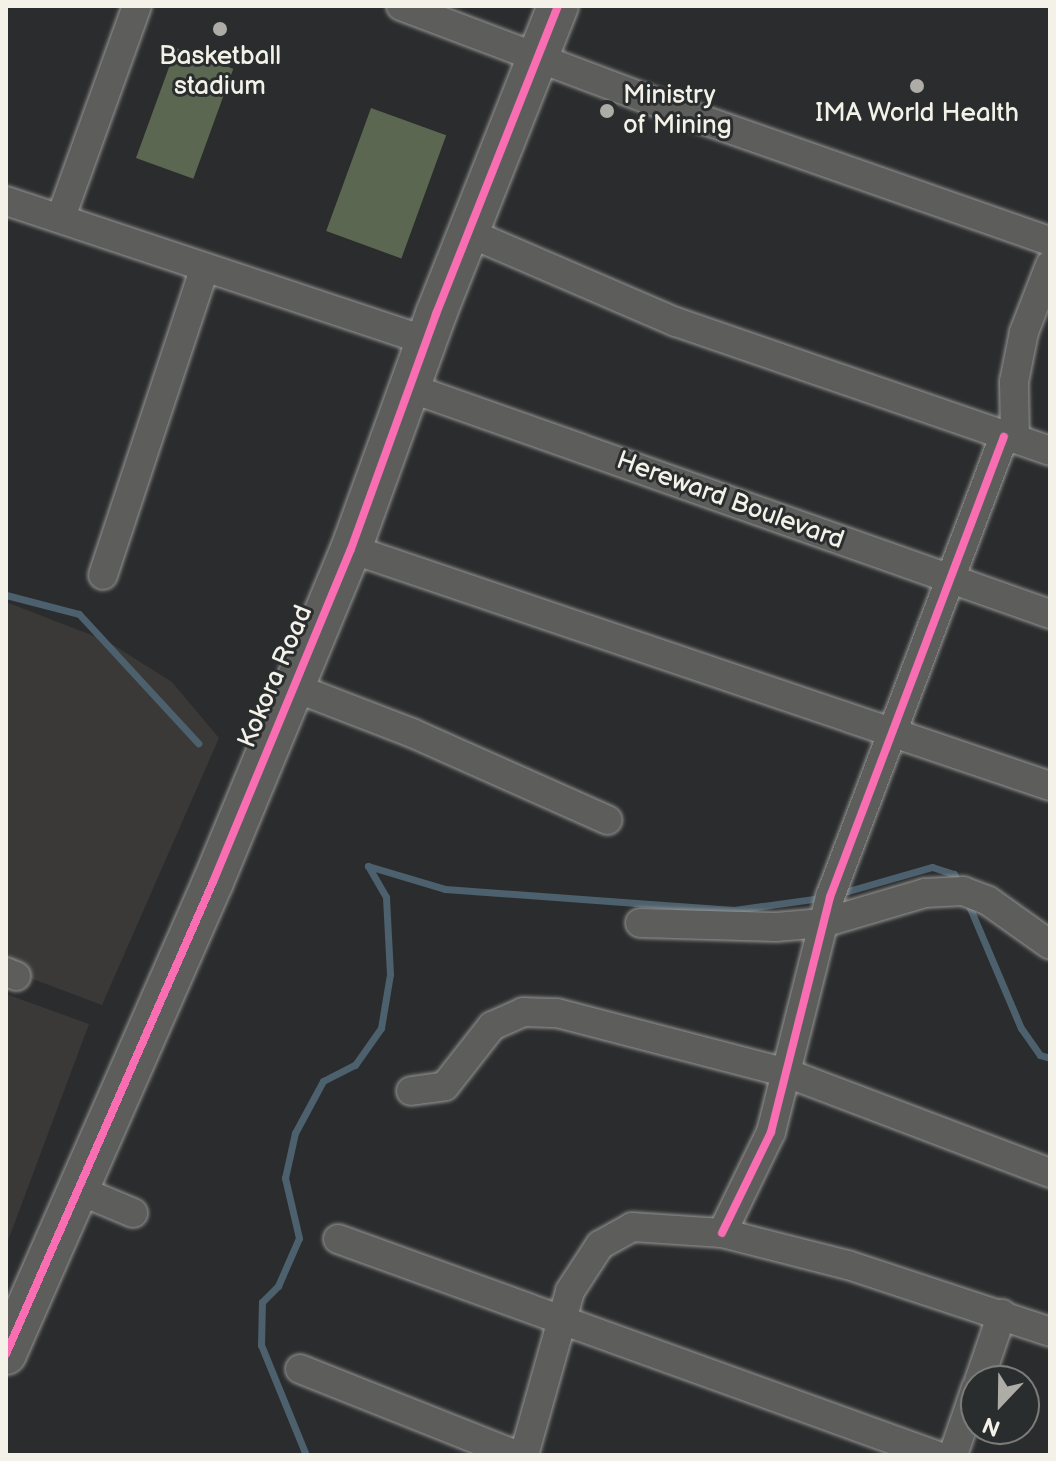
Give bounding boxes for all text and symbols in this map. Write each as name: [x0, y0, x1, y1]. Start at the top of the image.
marker: Basketball stadium: [211, 20, 229, 38]
place label: Basketball stadium: [159, 41, 281, 102]
marker: IMA World Health: [908, 77, 926, 95]
place label: Ministry of Mining: [623, 80, 732, 142]
place label: IMA World Health: [815, 98, 1019, 130]
marker: Ministry of Mining: [598, 102, 616, 120]
street label: Hereward Boulevard: [612, 445, 848, 557]
street label: Kokora Road: [232, 601, 320, 753]
north arrow: [960, 1365, 1040, 1445]
text: N: [979, 1410, 1004, 1441]

